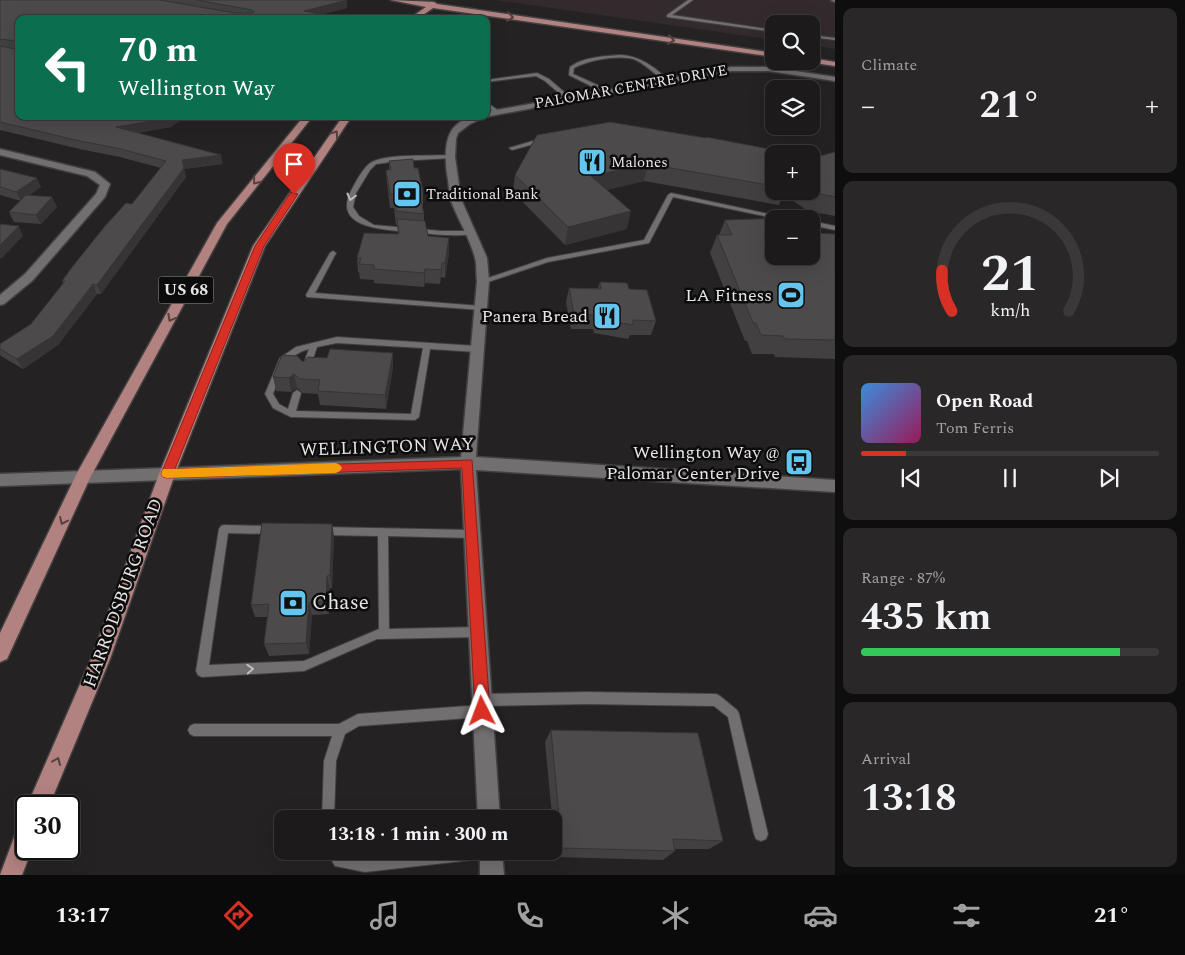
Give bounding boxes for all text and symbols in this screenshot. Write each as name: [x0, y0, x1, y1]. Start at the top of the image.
one-way arrow: [505, 11, 514, 21]
map controls: [765, 15, 820, 265]
button: search: [765, 15, 820, 70]
text: 70 m: [118, 24, 198, 77]
one-way arrow: [667, 34, 675, 45]
icon: left: [35, 35, 100, 100]
text: Climate: [861, 53, 917, 77]
street label: PALOMAR CENTRE DRIVE: [533, 59, 729, 115]
text: Wellington Way: [118, 72, 275, 105]
text: 21°: [979, 77, 1041, 135]
button: layers: [765, 80, 820, 135]
text: −: [861, 85, 875, 128]
text: +: [1145, 85, 1159, 128]
one-way arrow: [329, 130, 338, 140]
pin: [273, 143, 315, 194]
button: +: [765, 145, 820, 200]
restaurant icon: Malones: [577, 147, 607, 177]
icon: arrive: [280, 150, 308, 178]
place label: Malones: [611, 151, 668, 174]
one-way arrow: [252, 175, 261, 184]
bank icon: Traditional Bank: [392, 179, 422, 209]
place label: Traditional Bank: [426, 183, 539, 206]
one-way arrow: [347, 193, 357, 201]
button: −: [765, 210, 820, 265]
text: 21: [981, 235, 1039, 314]
road number: US 68: [158, 276, 214, 304]
sports icon: LA Fitness: [776, 280, 806, 310]
place label: LA Fitness: [685, 282, 772, 309]
text: km/h: [990, 297, 1030, 324]
restaurant icon: Panera Bread: [592, 301, 622, 331]
place label: Panera Bread: [482, 303, 588, 330]
one-way arrow: [167, 313, 177, 322]
text: Open Road: [936, 387, 1033, 416]
text: Tom Ferris: [936, 416, 1014, 440]
street label: WELLINGTON WAY: [299, 430, 475, 464]
place label: Wellington Way @ Palomar Center Drive: [606, 439, 780, 487]
bus stop icon: Wellington Way @ Palomar Center Drive: [784, 447, 814, 477]
icon: previous: [897, 464, 925, 492]
icon: pause: [996, 464, 1024, 492]
icon: next: [1095, 464, 1123, 492]
street label: HARRODSBURG ROAD: [76, 495, 170, 691]
one-way arrow: [58, 516, 69, 525]
text: Range · 87%: [861, 566, 945, 590]
place label: Chase: [312, 587, 369, 619]
bank icon: Chase: [278, 588, 308, 618]
text: 435 km: [861, 589, 992, 647]
one-way arrow: [247, 663, 255, 674]
position arrow: [455, 684, 507, 736]
text: Arrival: [861, 747, 911, 771]
one-way arrow: [51, 757, 61, 766]
text: 13:18: [861, 770, 956, 828]
speed limit sign: 30: [15, 795, 80, 860]
text: 13:18 · 1 min · 300 m: [328, 820, 508, 849]
icon: directions: [221, 898, 256, 933]
icon: music: [367, 898, 402, 933]
icon: phone: [512, 898, 547, 933]
icon: climate: [658, 898, 693, 933]
icon: car: [803, 898, 838, 933]
icon: filters: [949, 898, 984, 933]
text: 13:17: [55, 899, 111, 932]
text: 21°: [1094, 899, 1130, 932]

